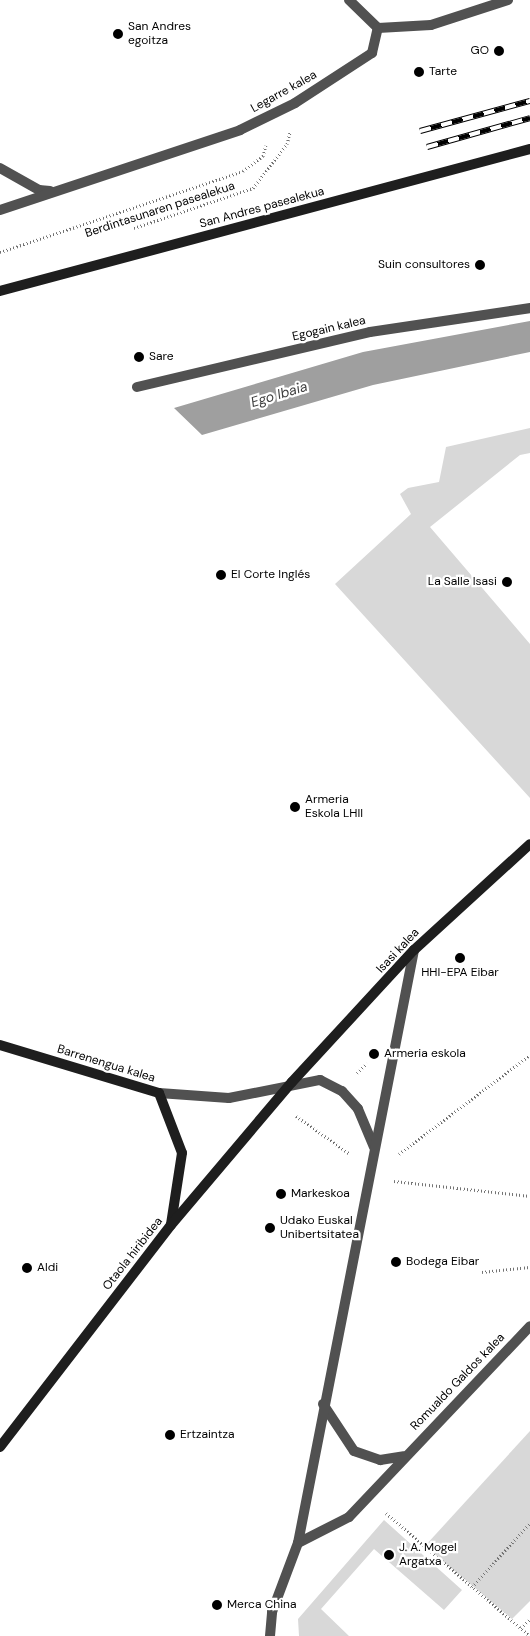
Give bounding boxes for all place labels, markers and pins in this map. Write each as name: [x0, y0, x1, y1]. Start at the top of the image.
place label: San Andres egoitza: [128, 20, 191, 48]
marker: San Andres egoitza: [112, 28, 124, 40]
place label: GO: [471, 44, 489, 58]
marker: GO: [493, 45, 505, 57]
place label: Tarte: [429, 65, 457, 79]
marker: Tarte: [413, 66, 425, 78]
place label: Suin consultores: [378, 258, 470, 272]
marker: Suin consultores: [474, 259, 486, 271]
place label: Sare: [149, 350, 174, 364]
marker: Sare: [133, 351, 145, 363]
place label: El Corte Inglés: [231, 568, 310, 582]
marker: El Corte Inglés: [215, 569, 227, 581]
place label: La Salle Isasi: [428, 575, 497, 589]
marker: La Salle Isasi: [501, 576, 513, 588]
place label: Armeria Eskola LHII: [305, 793, 363, 821]
marker: Armeria Eskola LHII: [289, 801, 301, 813]
marker: HHI-EPA Eibar: [454, 952, 466, 964]
place label: HHI-EPA Eibar: [421, 966, 499, 980]
place label: Armeria eskola: [384, 1047, 466, 1061]
marker: Armeria eskola: [368, 1048, 380, 1060]
place label: Markeskoa: [291, 1187, 350, 1201]
marker: Markeskoa: [275, 1188, 287, 1200]
place label: Udako Euskal Unibertsitatea: [280, 1214, 359, 1242]
marker: Udako Euskal Unibertsitatea: [264, 1222, 276, 1234]
place label: Bodega Eibar: [406, 1255, 479, 1269]
marker: Bodega Eibar: [390, 1256, 402, 1268]
place label: Aldi: [37, 1261, 58, 1275]
marker: Aldi: [21, 1262, 33, 1274]
place label: Ertzaintza: [180, 1428, 234, 1442]
marker: Ertzaintza: [164, 1429, 176, 1441]
place label: J. A. Mogel Argatxa: [399, 1541, 457, 1569]
marker: J. A. Mogel Argatxa: [383, 1549, 395, 1561]
place label: Merca China: [227, 1598, 297, 1612]
marker: Merca China: [211, 1599, 223, 1611]

